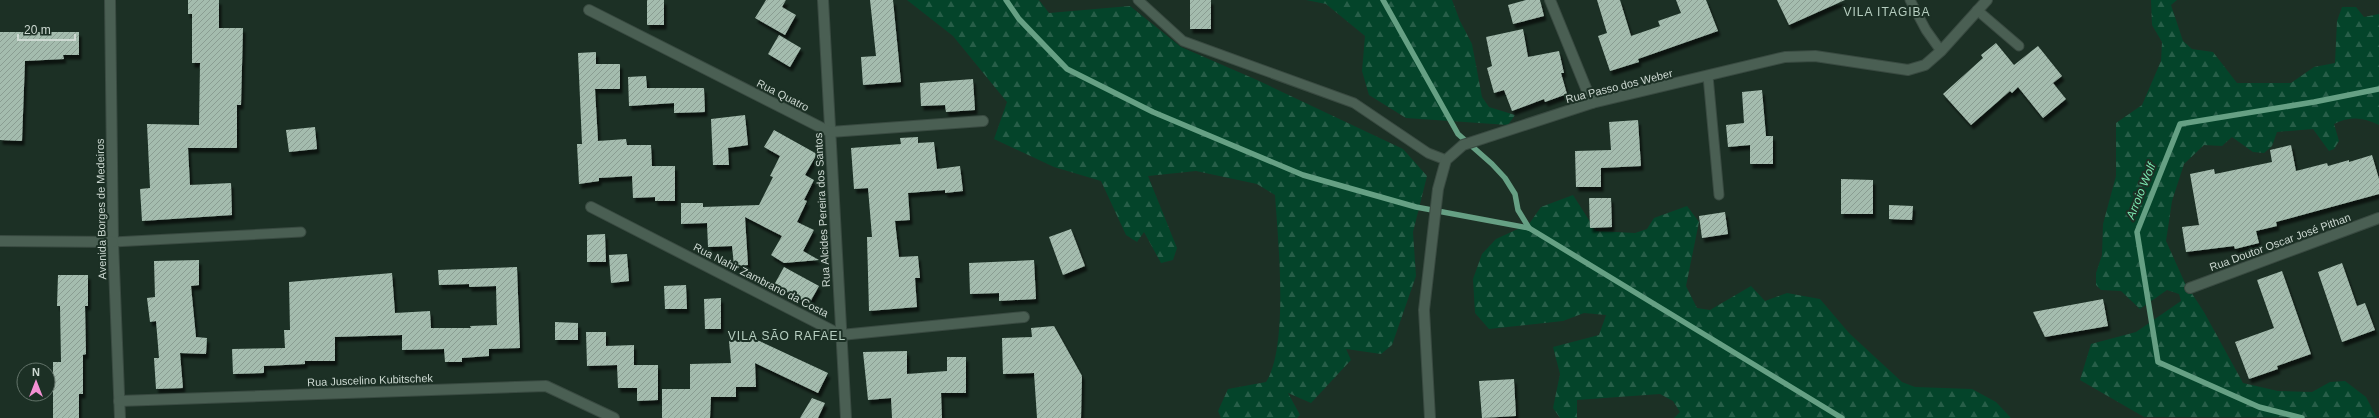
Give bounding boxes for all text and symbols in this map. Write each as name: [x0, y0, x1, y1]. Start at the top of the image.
district label: VILA ITAGIBA: [1843, 5, 1931, 19]
scale bar: [18, 16, 75, 42]
text: 20 m: [24, 23, 51, 37]
street label: Rua Passo dos Weber: [1564, 67, 1674, 105]
street label: Rua Quatro: [755, 77, 811, 113]
street label: Rua Alcides Pereira dos Santos: [812, 132, 832, 288]
street label: Avenida Borges de Medeiros: [94, 138, 108, 280]
water label: Arroio Wolf: [2123, 159, 2159, 222]
street label: Rua Doutor Oscar José Pithan: [2208, 211, 2352, 273]
street label: Rua Nahir Zambrano da Costa: [692, 241, 831, 320]
district label: VILA SÃO RAFAEL: [728, 329, 846, 343]
north arrow: [16, 362, 56, 402]
text: N: [32, 366, 40, 378]
street label: Rua Juscelino Kubitschek: [307, 372, 434, 388]

